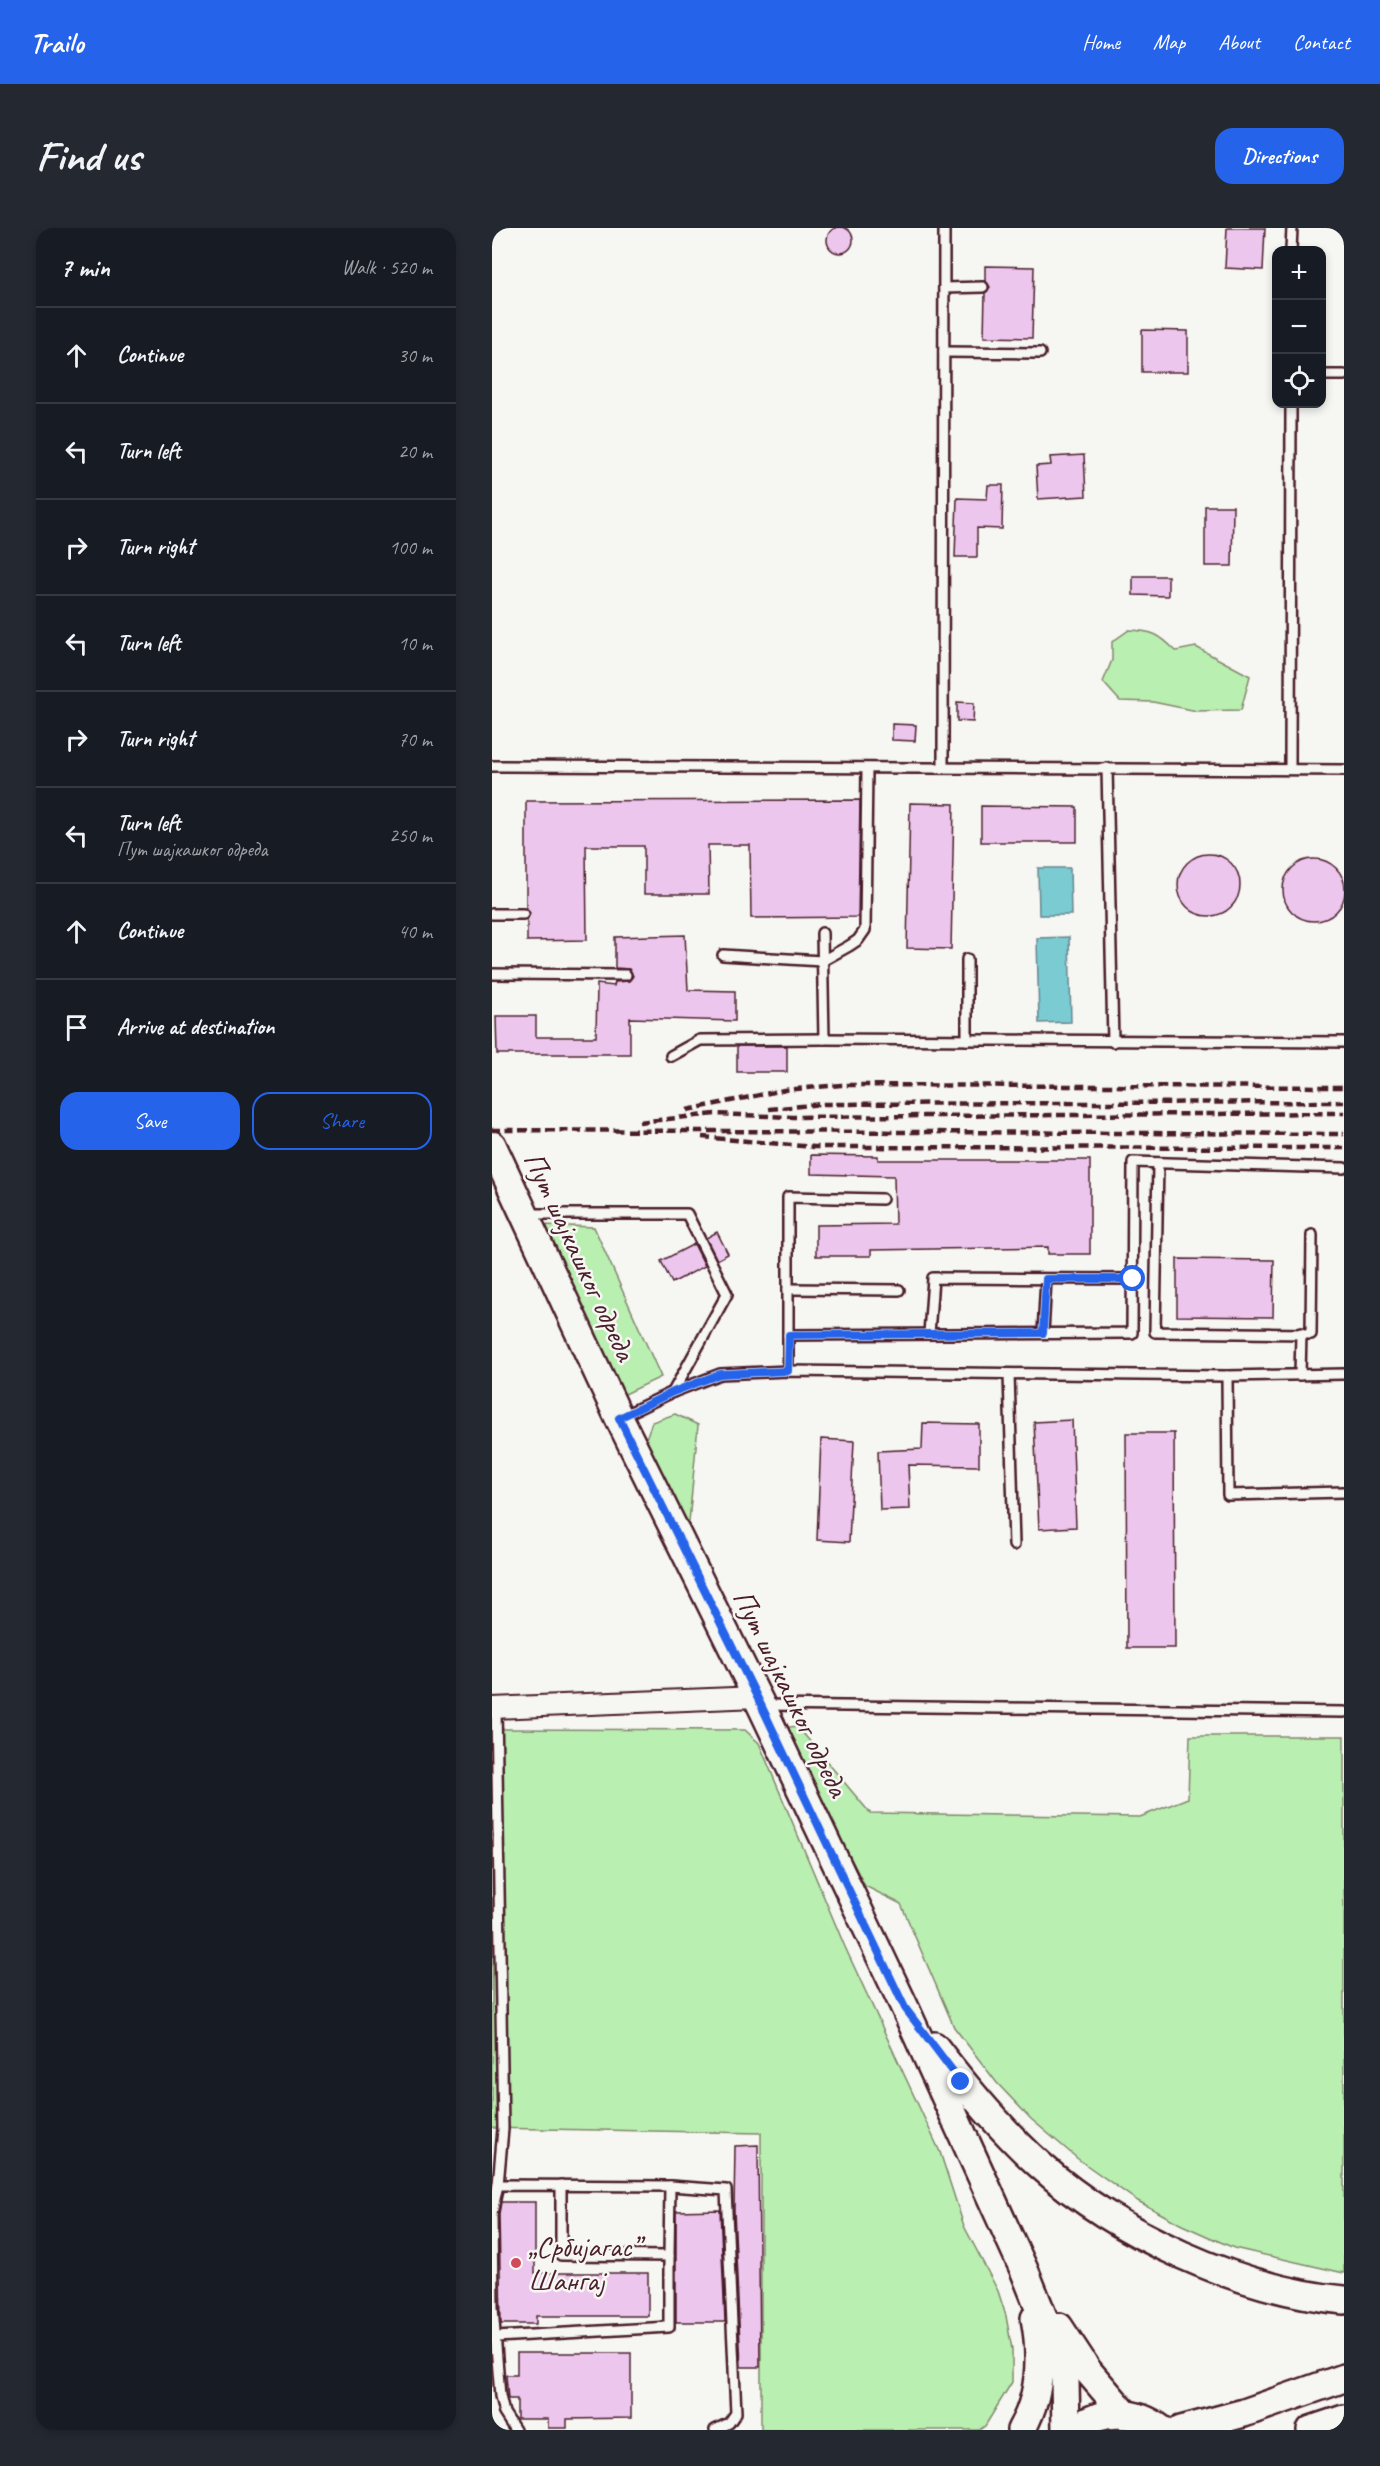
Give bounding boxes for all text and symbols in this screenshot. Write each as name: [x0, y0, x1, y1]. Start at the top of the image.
text: Trailo: [30, 25, 84, 60]
text: Home: [1082, 29, 1120, 55]
text: Map: [1153, 29, 1185, 55]
text: About: [1218, 29, 1260, 55]
text: Contact: [1293, 29, 1350, 55]
button: Directions: [1215, 128, 1344, 184]
text: Find us: [36, 130, 141, 183]
map controls: [1272, 246, 1326, 408]
button: +: [1272, 246, 1326, 300]
text: 7 min: [60, 251, 110, 284]
text: Walk · 520 m: [342, 255, 432, 280]
button: −: [1272, 300, 1326, 354]
icon: ahead: [60, 339, 93, 372]
text: Continue: [117, 341, 183, 369]
text: 30 m: [398, 343, 432, 368]
button: locate: [1272, 354, 1326, 408]
icon: left: [60, 435, 93, 468]
text: Turn left: [117, 437, 181, 465]
text: 20 m: [398, 439, 432, 464]
icon: right: [60, 531, 93, 564]
text: Turn right: [117, 533, 194, 561]
text: 100 m: [389, 535, 432, 560]
icon: left: [60, 627, 93, 660]
text: Turn left: [117, 629, 181, 657]
text: 10 m: [398, 631, 432, 656]
icon: right: [60, 723, 93, 756]
text: Turn right: [117, 725, 194, 753]
text: 70 m: [398, 727, 432, 752]
text: Turn left: [117, 809, 181, 837]
icon: left: [60, 819, 93, 852]
text: 250 m: [389, 823, 432, 848]
text: Пут шајкашког одреда: [117, 837, 268, 862]
icon: ahead: [60, 915, 93, 948]
text: Continue: [117, 917, 183, 945]
text: 40 m: [398, 919, 432, 944]
icon: arrive: [60, 1011, 93, 1044]
text: Arrive at destination: [117, 1013, 274, 1041]
button: Save: [60, 1092, 240, 1150]
button: Share: [252, 1092, 432, 1150]
street label: Пут шајкашког одреда: [515, 1146, 646, 1368]
route start: [1119, 1265, 1145, 1291]
street label: Пут шајкашког одреда: [724, 1583, 858, 1805]
route end: [947, 2068, 973, 2094]
place label: „Србијагас” Шангај: [528, 2227, 646, 2299]
marker: „Србијагас” Шангај: [509, 2256, 523, 2270]

